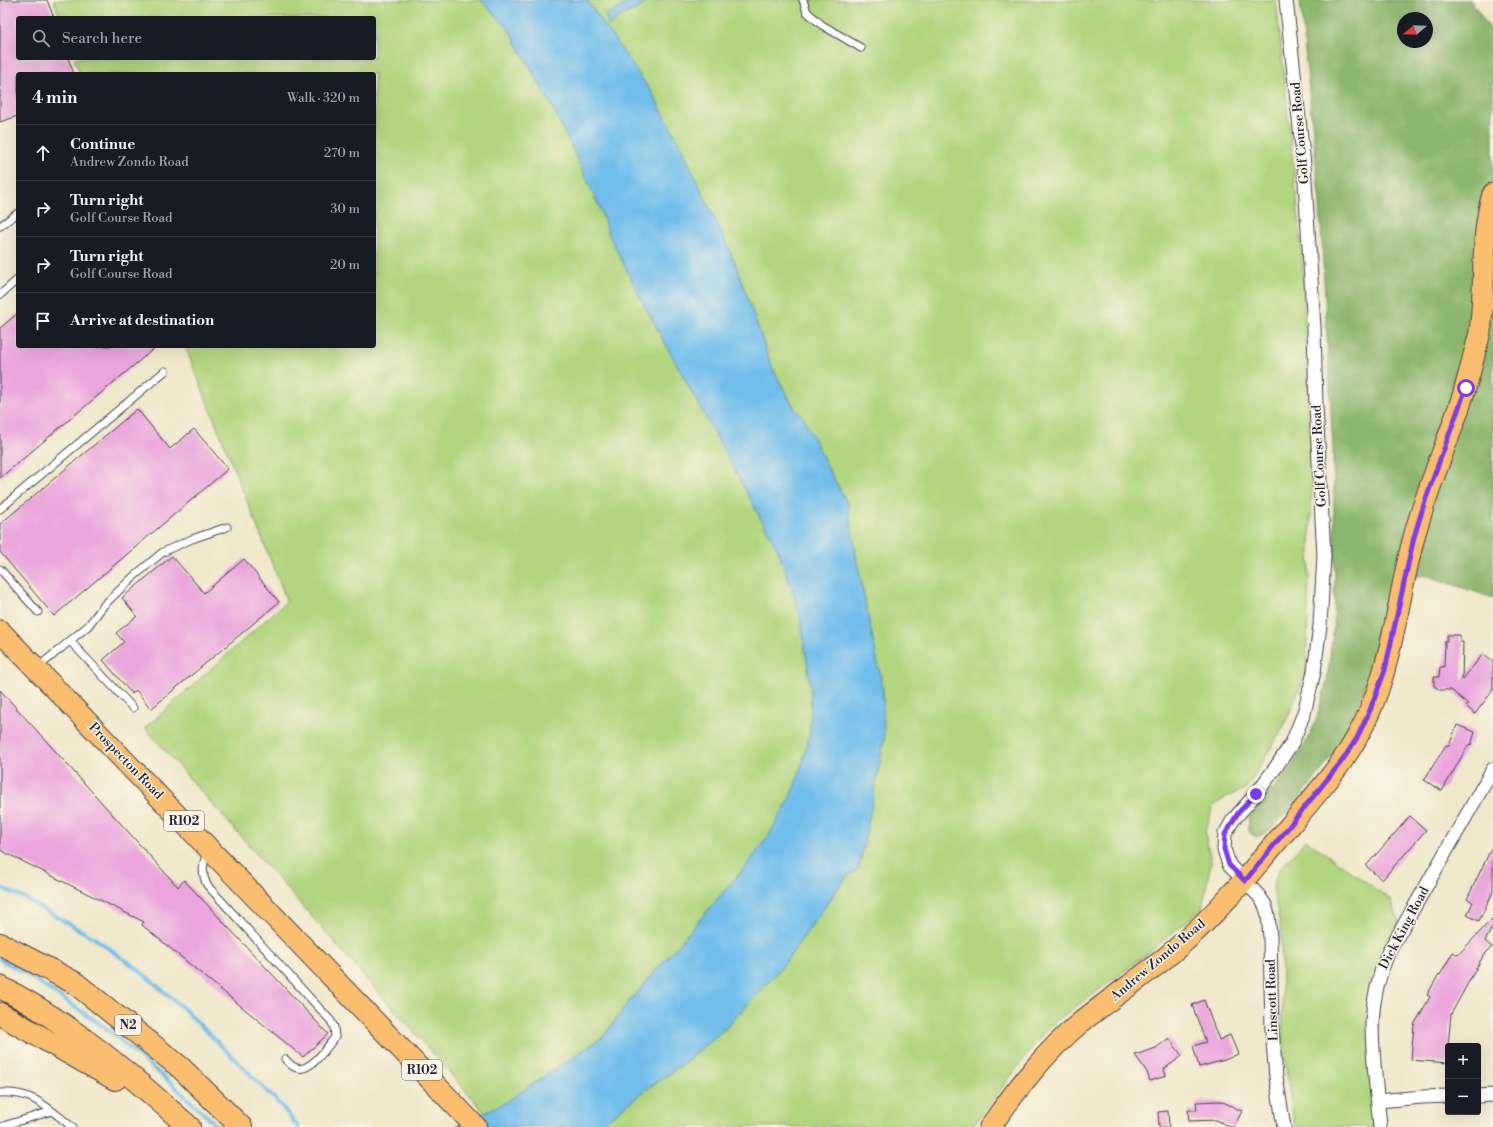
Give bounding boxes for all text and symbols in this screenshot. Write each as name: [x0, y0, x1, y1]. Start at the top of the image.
north arrow: [1397, 12, 1433, 48]
search box: [16, 16, 376, 60]
icon: search: [30, 27, 52, 49]
text: Search here: [62, 29, 142, 48]
street label: Golf Course Road: [1288, 81, 1312, 185]
text: 4 min: [32, 87, 77, 109]
text: Walk · 320 m: [287, 90, 360, 106]
text: Continue: [70, 135, 135, 154]
icon: ahead: [32, 142, 54, 164]
text: 270 m: [324, 145, 360, 161]
text: Andrew Zondo Road: [70, 154, 189, 170]
text: Turn right: [70, 191, 144, 210]
icon: right: [32, 198, 54, 220]
text: 30 m: [330, 201, 360, 217]
text: Golf Course Road: [70, 210, 172, 226]
text: Turn right: [70, 247, 144, 266]
icon: right: [32, 254, 54, 276]
text: 20 m: [330, 257, 360, 273]
text: Golf Course Road: [70, 266, 172, 282]
icon: arrive: [32, 310, 54, 332]
text: Arrive at destination: [70, 311, 214, 330]
route start: [1457, 379, 1475, 397]
street label: Golf Course Road: [1308, 404, 1330, 508]
street label: Prospecton Road: [85, 719, 167, 803]
route end: [1247, 785, 1265, 803]
road number: R102: [164, 811, 204, 831]
street label: Dick King Road: [1375, 883, 1433, 972]
street label: Andrew Zondo Road: [1107, 915, 1209, 1005]
street label: Linscott Road: [1263, 958, 1281, 1041]
road number: N2: [115, 1015, 141, 1035]
map controls: [1445, 1043, 1481, 1115]
button: +: [1445, 1043, 1481, 1079]
road number: R102: [402, 1060, 442, 1080]
button: −: [1445, 1079, 1481, 1115]

